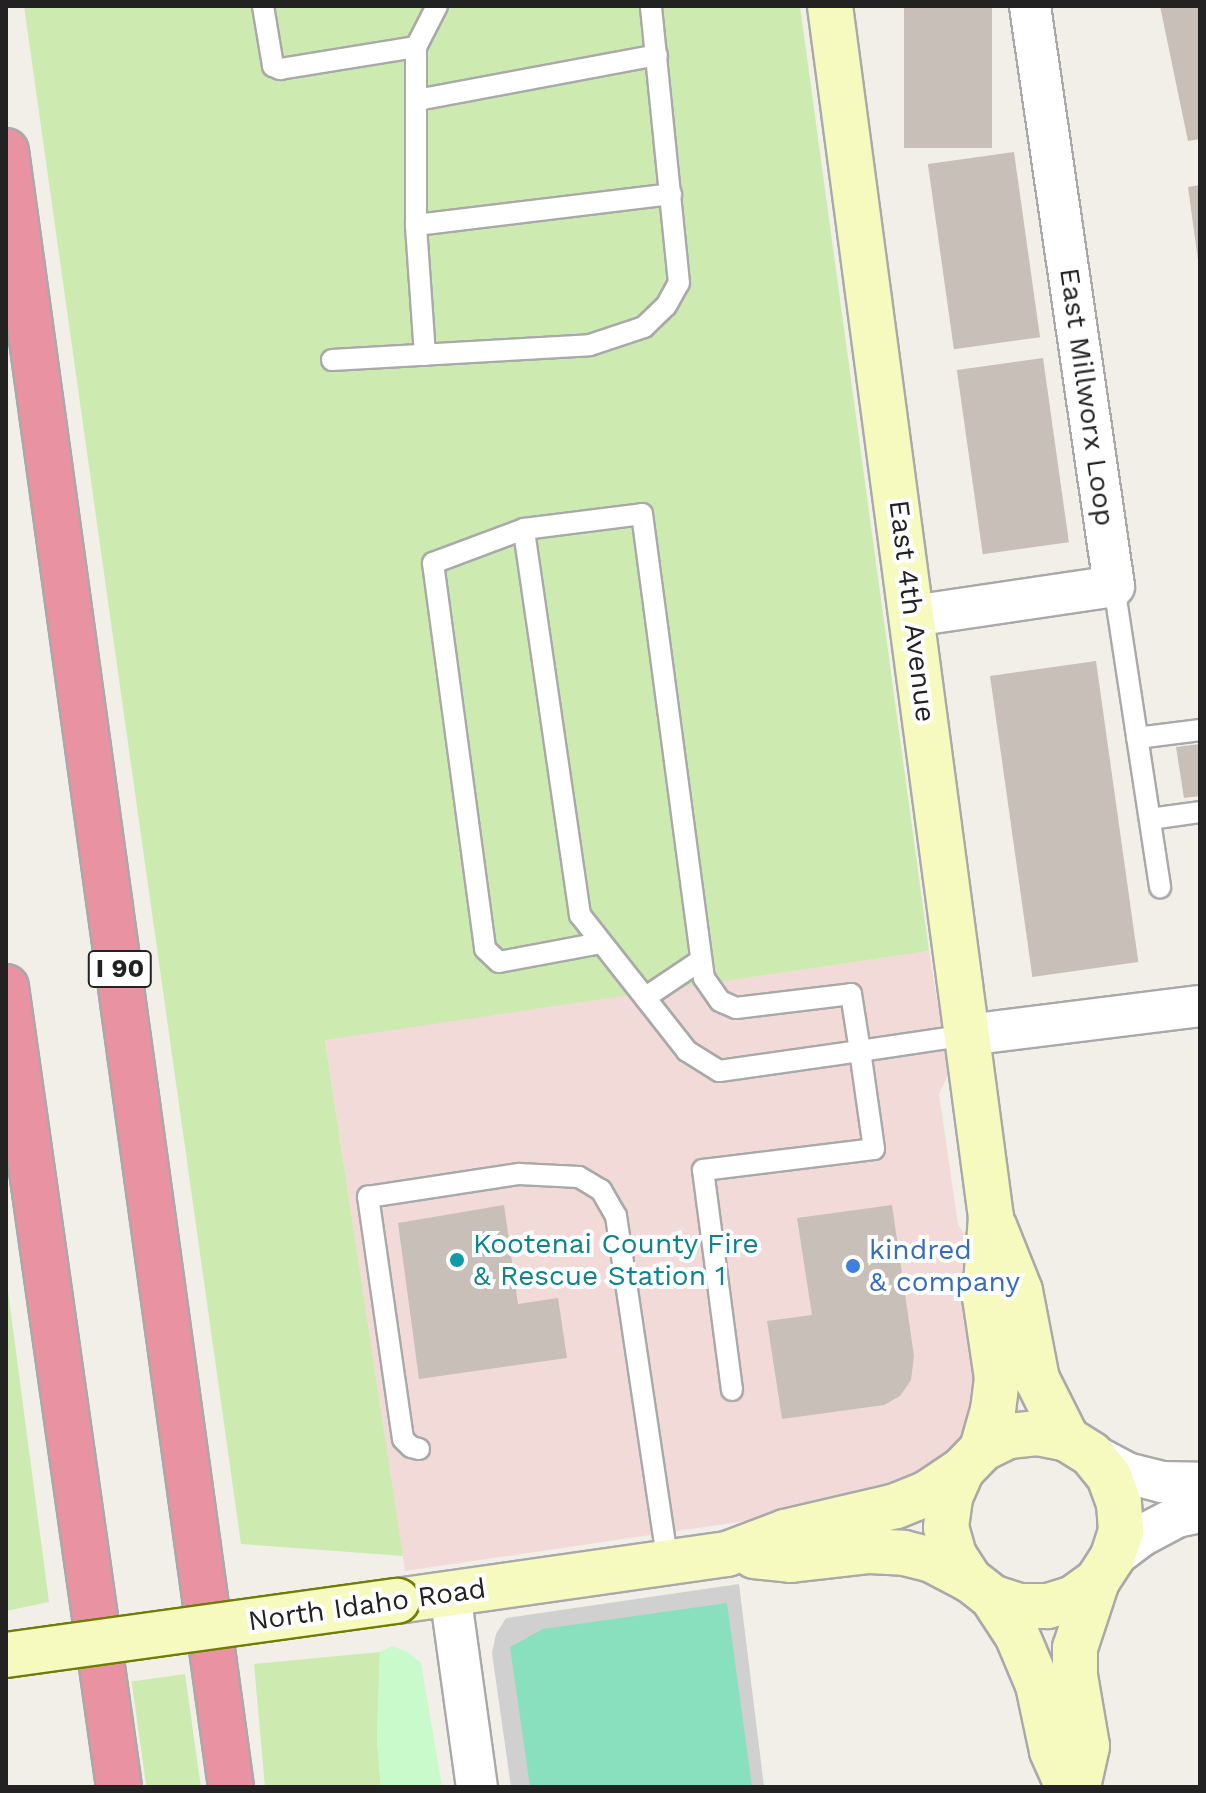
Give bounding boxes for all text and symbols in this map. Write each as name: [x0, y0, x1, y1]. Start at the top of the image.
street label: East Millworx Loop: [1052, 265, 1122, 529]
street label: East 4th Avenue: [882, 498, 942, 724]
road number: I 90: [86, 947, 154, 991]
place label: Kootenai County Fire & Rescue Station 1: [473, 1227, 759, 1293]
place label: kindred & company: [869, 1233, 1020, 1299]
marker: Kootenai County Fire & Rescue Station 1: [448, 1251, 466, 1269]
marker: kindred & company: [844, 1257, 862, 1275]
street label: North Idaho Road: [246, 1572, 488, 1638]

